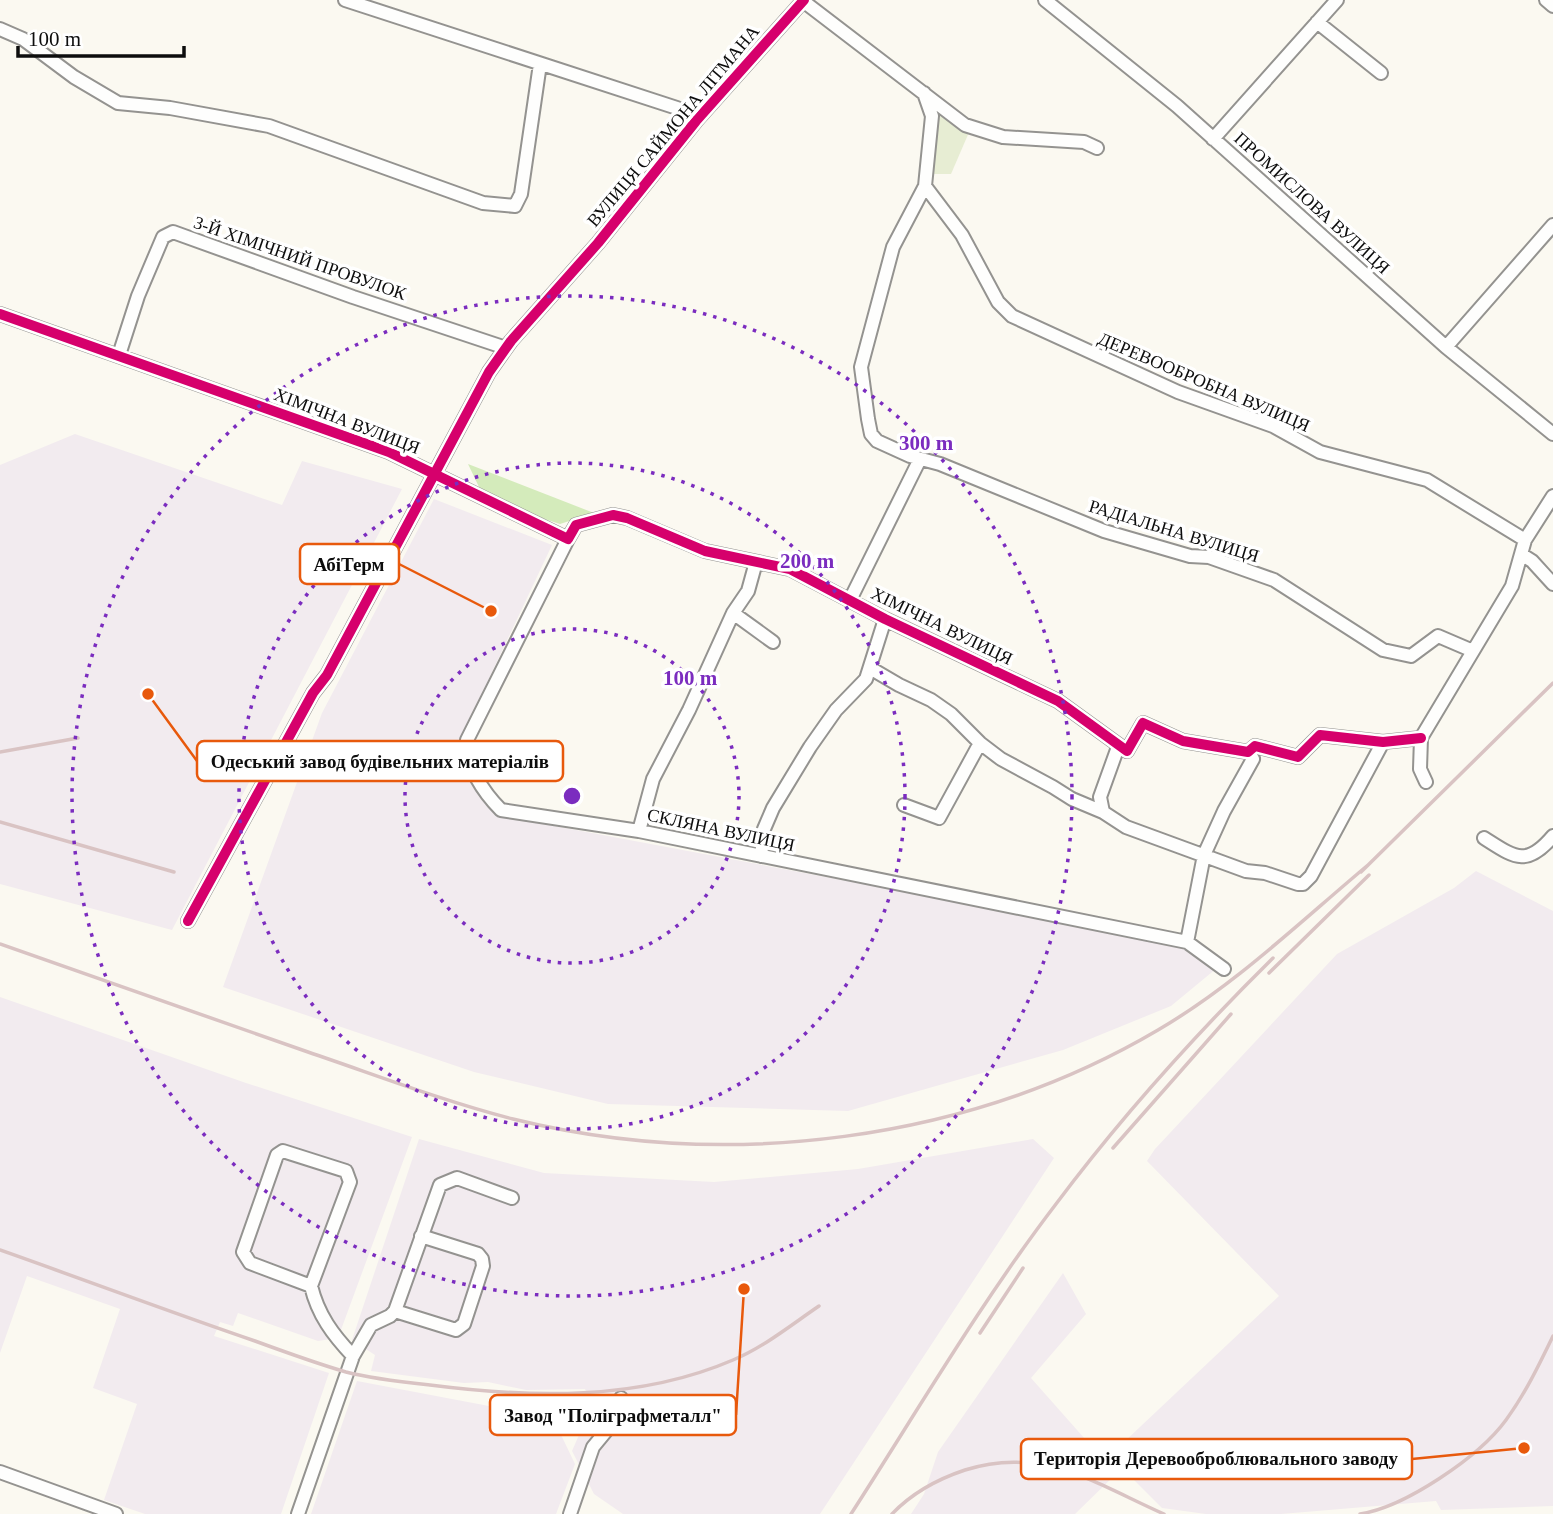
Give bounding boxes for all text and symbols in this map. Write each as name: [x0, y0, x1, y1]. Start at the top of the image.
scale bar: [18, 14, 184, 58]
street label: ВУЛИЦЯ САЙМОНА ЛІТМАНА: [583, 21, 763, 231]
text: 100 m: [28, 27, 81, 51]
street label: ПРОМИСЛОВА ВУЛИЦЯ: [1230, 128, 1394, 278]
street label: 3-Й ХІМІЧНИЙ ПРОВУЛОК: [191, 212, 410, 304]
street label: ДЕРЕВООБРОБНА ВУЛИЦЯ: [1095, 328, 1313, 436]
street label: ХІМІЧНА ВУЛИЦЯ: [271, 384, 423, 458]
text: 300 m: [899, 431, 954, 455]
street label: РАДІАЛЬНА ВУЛИЦЯ: [1087, 496, 1261, 566]
callout: АбіТерм: [300, 544, 399, 584]
text: 200 m: [780, 549, 835, 573]
text: АбіТерм: [313, 554, 385, 575]
street label: ХІМІЧНА ВУЛИЦЯ: [868, 583, 1016, 669]
text: 100 m: [663, 666, 718, 690]
callout: Одеський завод будівельних матеріалів: [197, 741, 563, 781]
text: Одеський завод будівельних матеріалів: [211, 751, 549, 772]
centre of rings: [560, 784, 584, 808]
street label: СКЛЯНА ВУЛИЦЯ: [645, 805, 797, 855]
callout: Завод "Поліграфметалл": [490, 1395, 736, 1435]
text: Завод "Поліграфметалл": [504, 1405, 722, 1426]
callout: Територія Деревооброблювального заводу: [1021, 1439, 1412, 1479]
text: Територія Деревооброблювального заводу: [1034, 1448, 1398, 1469]

